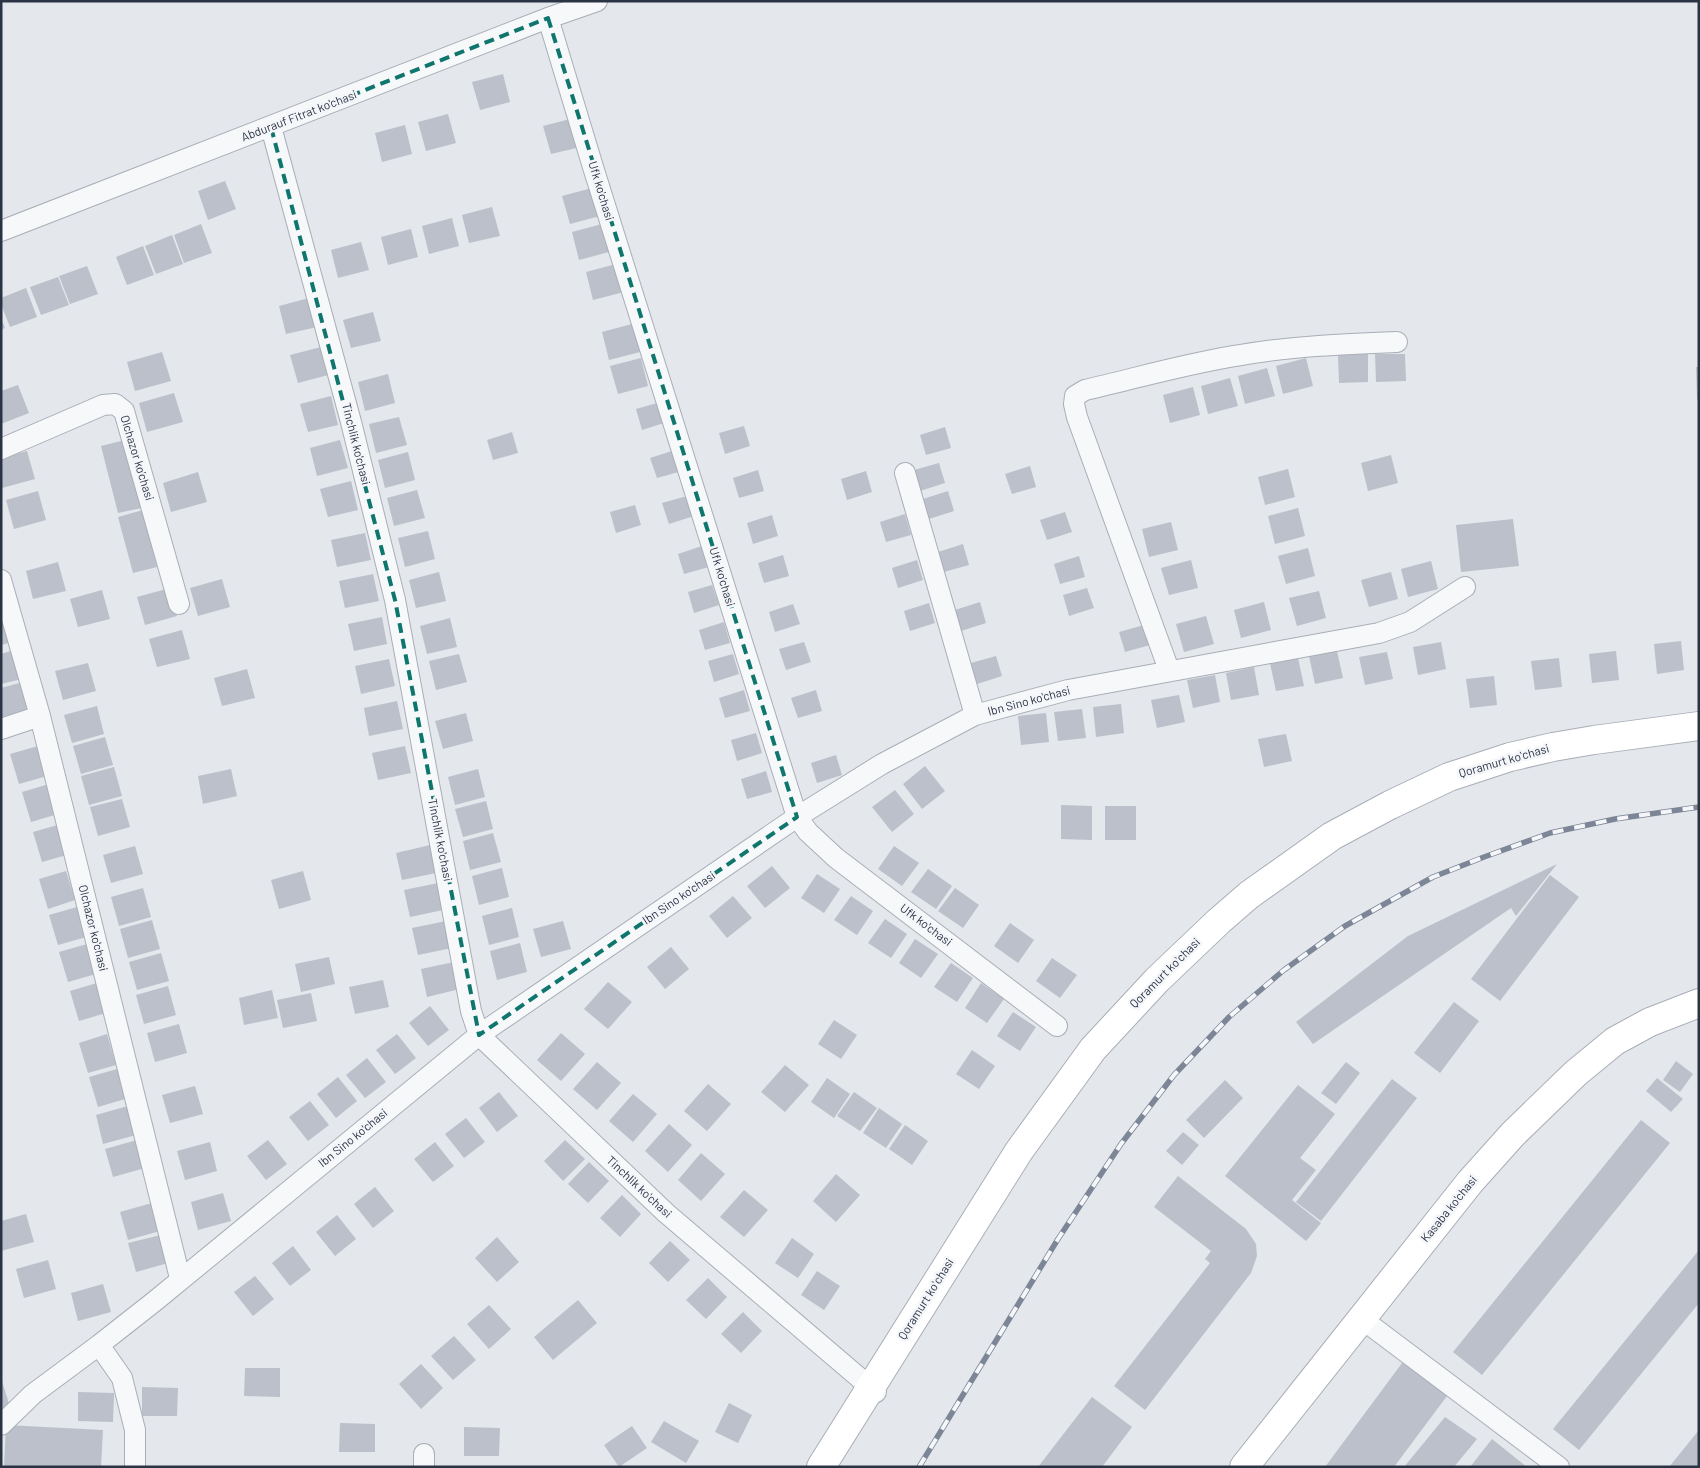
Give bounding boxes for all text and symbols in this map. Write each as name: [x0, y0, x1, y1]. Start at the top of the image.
street label: Abdurauf Fitrat ko'chasi: [239, 87, 358, 144]
street label: Ufk ko'chasi: [586, 159, 618, 222]
street label: Tinchlik ko'chasi: [340, 401, 374, 486]
street label: Olchazor ko'chasi: [118, 413, 158, 502]
street label: Ufk ko'chasi: [707, 545, 739, 608]
street label: Ibn Sino ko'chasi: [986, 682, 1071, 718]
street label: Qoramurt koʻchasi: [1457, 740, 1550, 780]
street label: Tinchlik ko'chasi: [426, 797, 456, 882]
street label: Ibn Sino ko'chasi: [639, 868, 717, 927]
street label: Olchazor ko'chasi: [76, 883, 111, 972]
street label: Ufk ko'chasi: [898, 900, 955, 948]
street label: Qoramurt koʻchasi: [1126, 934, 1202, 1010]
street label: Ibn Sino ko'chasi: [315, 1105, 390, 1169]
street label: Tinchlik ko'chasi: [604, 1153, 675, 1220]
street label: Kasaba ko'chasi: [1417, 1172, 1479, 1244]
street label: Qoramurt koʻchasi: [895, 1255, 956, 1342]

